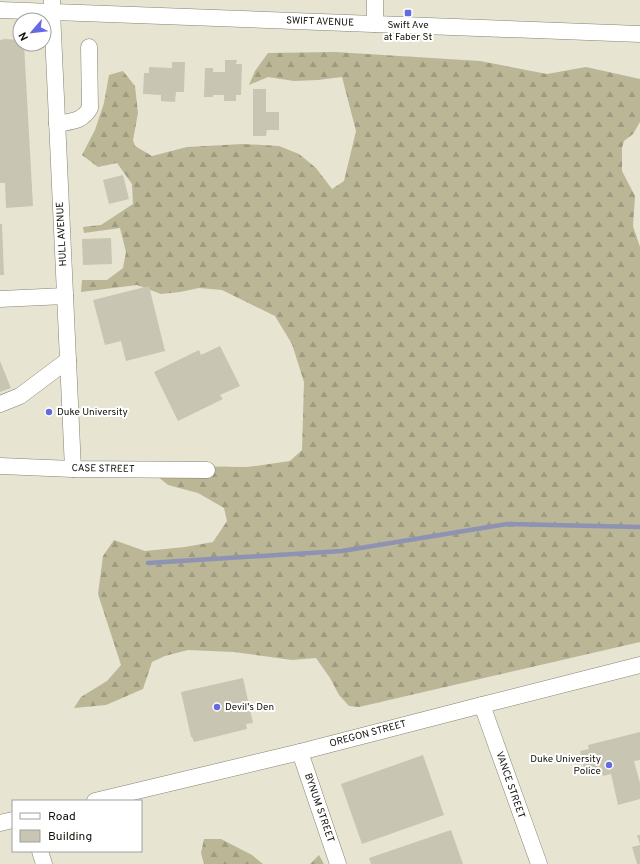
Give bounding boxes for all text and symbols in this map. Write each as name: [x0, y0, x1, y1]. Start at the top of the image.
marker: Swift Ave at Faber St: [403, 8, 413, 18]
north arrow: [12, 12, 52, 52]
street label: SWIFT AVENUE: [286, 14, 354, 30]
place label: Swift Ave at Faber St: [384, 19, 432, 44]
text: N: [16, 29, 32, 43]
street label: HULL AVENUE: [54, 201, 70, 267]
place label: Duke University: [57, 406, 128, 419]
marker: Duke University: [44, 407, 54, 417]
street label: CASE STREET: [71, 462, 135, 476]
place label: Devil's Den: [225, 701, 274, 714]
marker: Devil's Den: [212, 702, 222, 712]
street label: OREGON STREET: [328, 717, 408, 751]
street label: VANCE STREET: [492, 750, 528, 820]
place label: Duke University Police: [530, 753, 601, 778]
marker: Duke University Police: [604, 760, 614, 770]
street label: BYNUM STREET: [301, 772, 337, 845]
legend: [12, 800, 142, 852]
text: Road: [48, 809, 76, 825]
text: Building: [48, 829, 92, 845]

